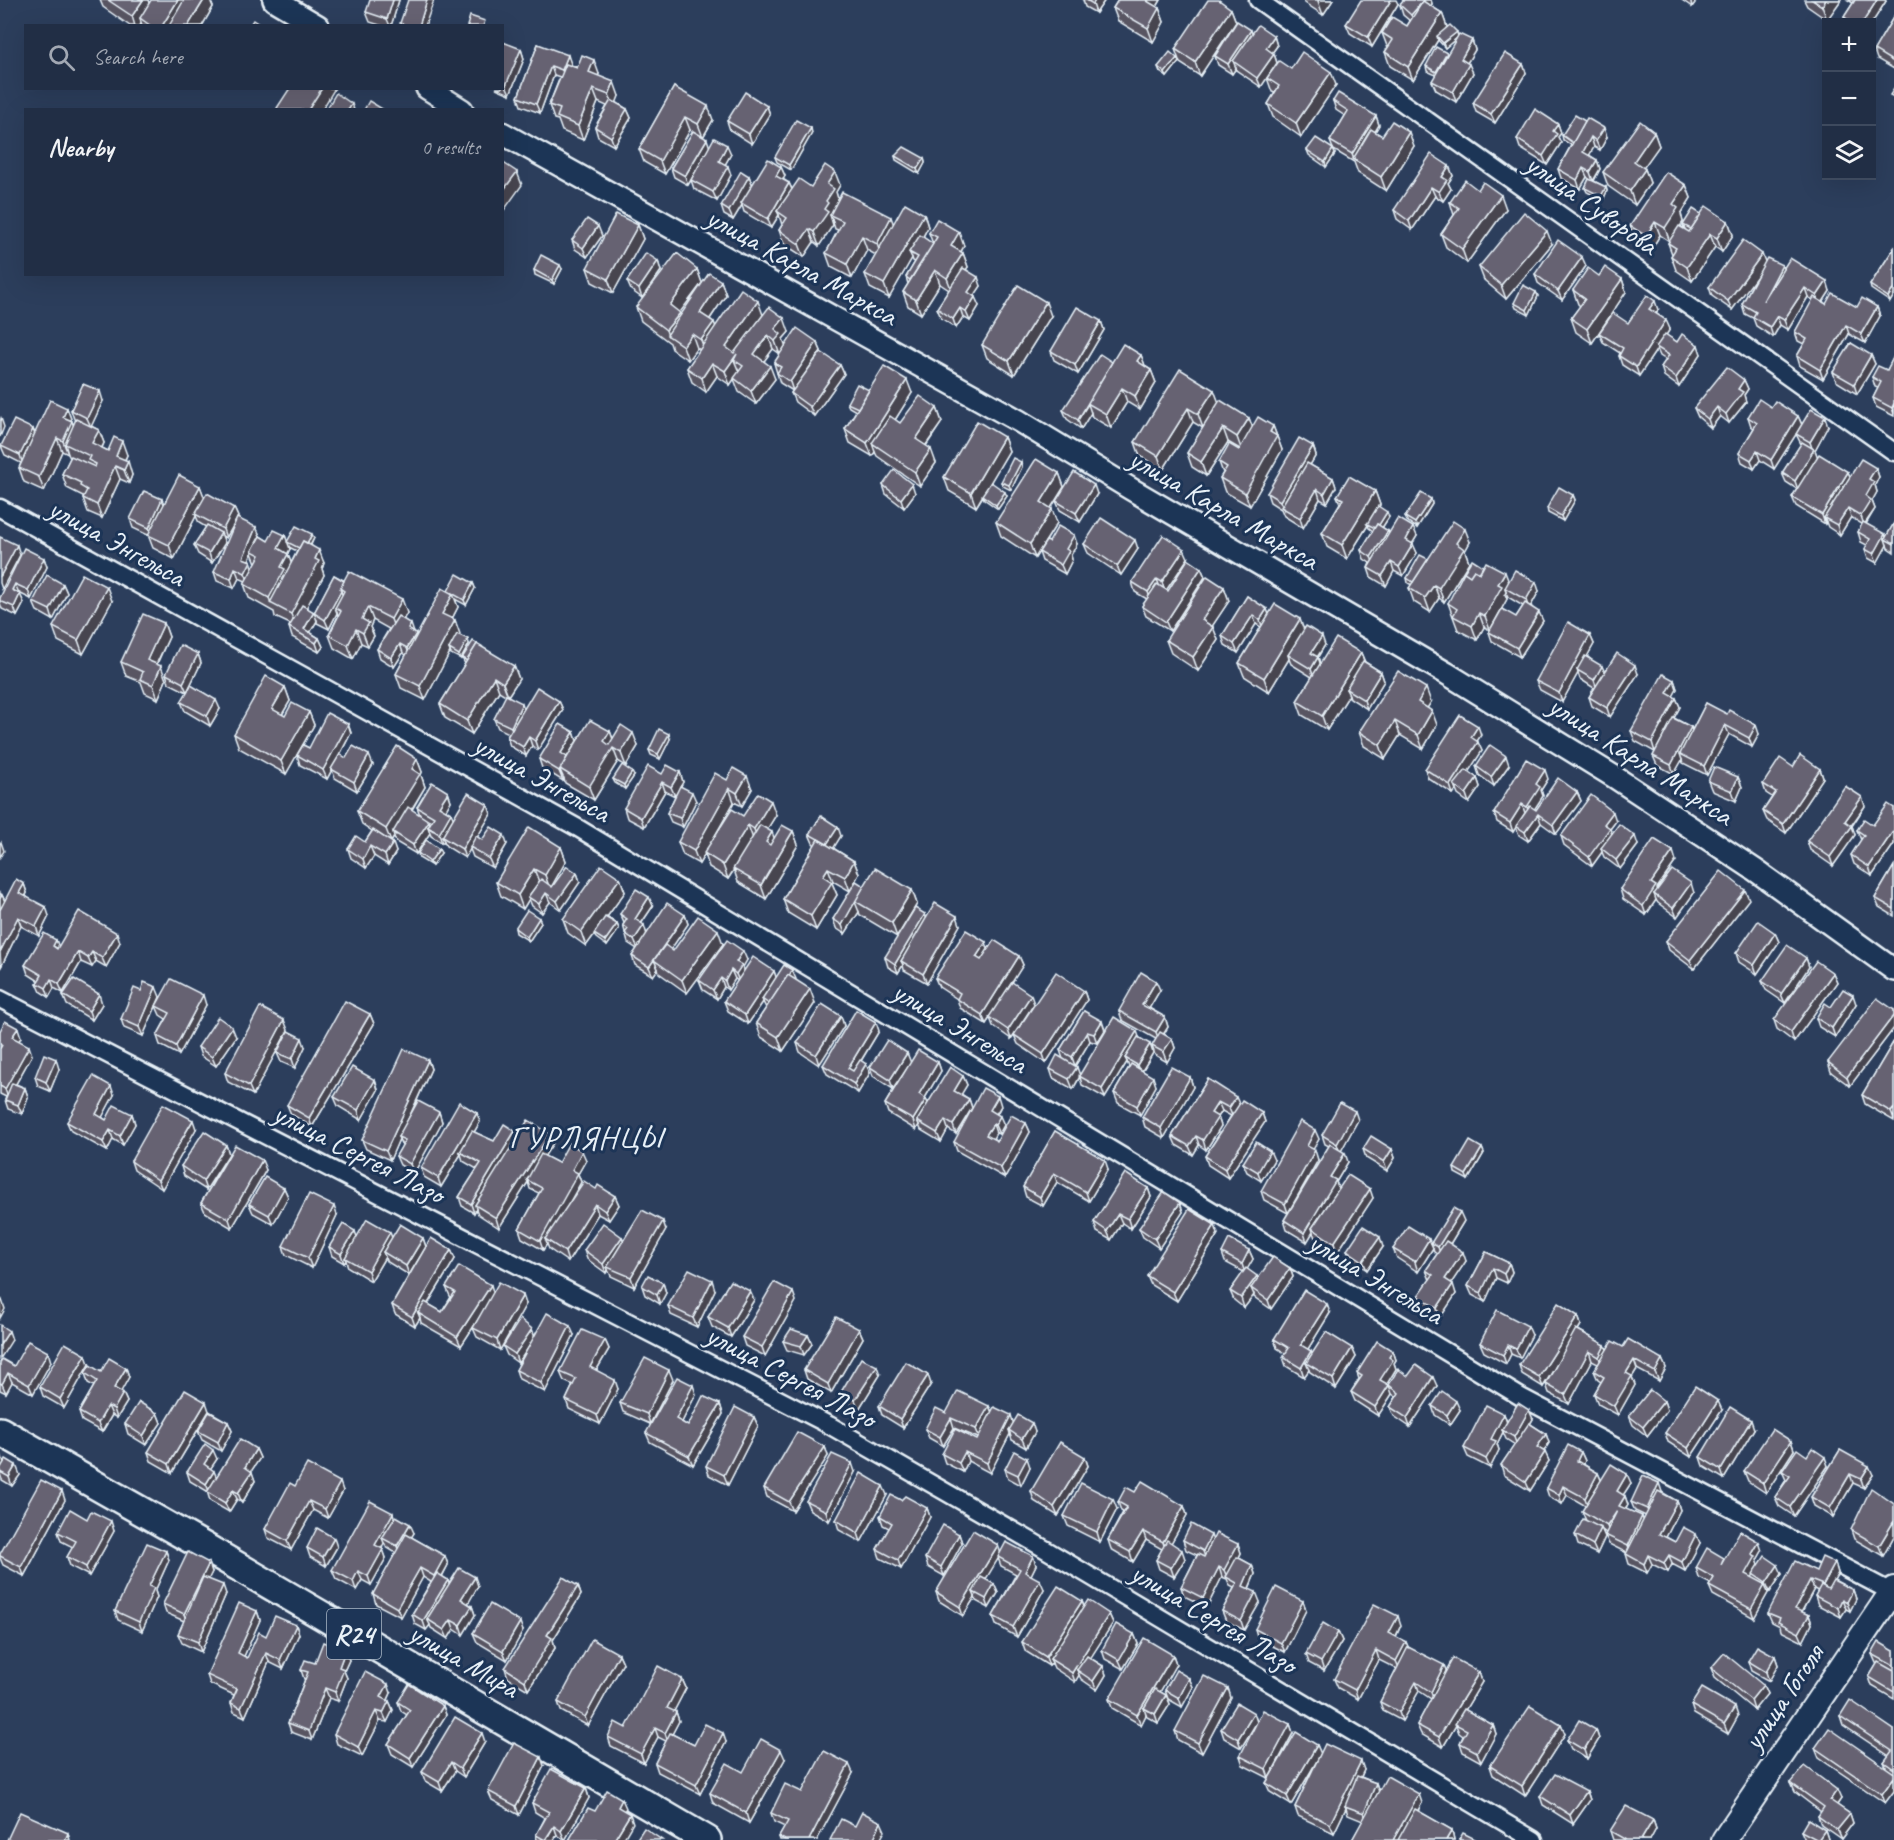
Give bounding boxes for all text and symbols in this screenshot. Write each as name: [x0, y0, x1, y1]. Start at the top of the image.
map controls: [1822, 18, 1876, 180]
button: +: [1822, 18, 1876, 72]
search box: [24, 24, 504, 90]
icon: search: [45, 41, 78, 74]
text: Search here: [93, 43, 183, 71]
button: −: [1822, 72, 1876, 126]
button: layers: [1822, 126, 1876, 180]
text: Nearby: [48, 131, 113, 164]
text: 0 results: [421, 135, 480, 160]
street label: улица Суворова: [1517, 143, 1667, 265]
street label: улица Карла Маркса: [698, 197, 906, 335]
street label: улица Карла Маркса: [1121, 438, 1327, 580]
street label: улица Энгельса: [40, 488, 194, 596]
street label: улица Карла Маркса: [1540, 685, 1742, 835]
street label: улица Энгельса: [465, 724, 619, 832]
street label: улица Энгельса: [884, 971, 1036, 1083]
street label: улица Сергея Лазо: [265, 1093, 454, 1214]
district label: ГУРЛЯНЦЫ: [509, 1117, 667, 1158]
street label: улица Энгельса: [1300, 1222, 1452, 1334]
street label: улица Сергея Лазо: [698, 1314, 886, 1438]
street label: улица Сергея Лазо: [1122, 1552, 1307, 1684]
road number: R24: [327, 1609, 381, 1659]
street label: улица Мира: [401, 1612, 527, 1708]
street label: улица Гоголя: [1733, 1634, 1834, 1759]

